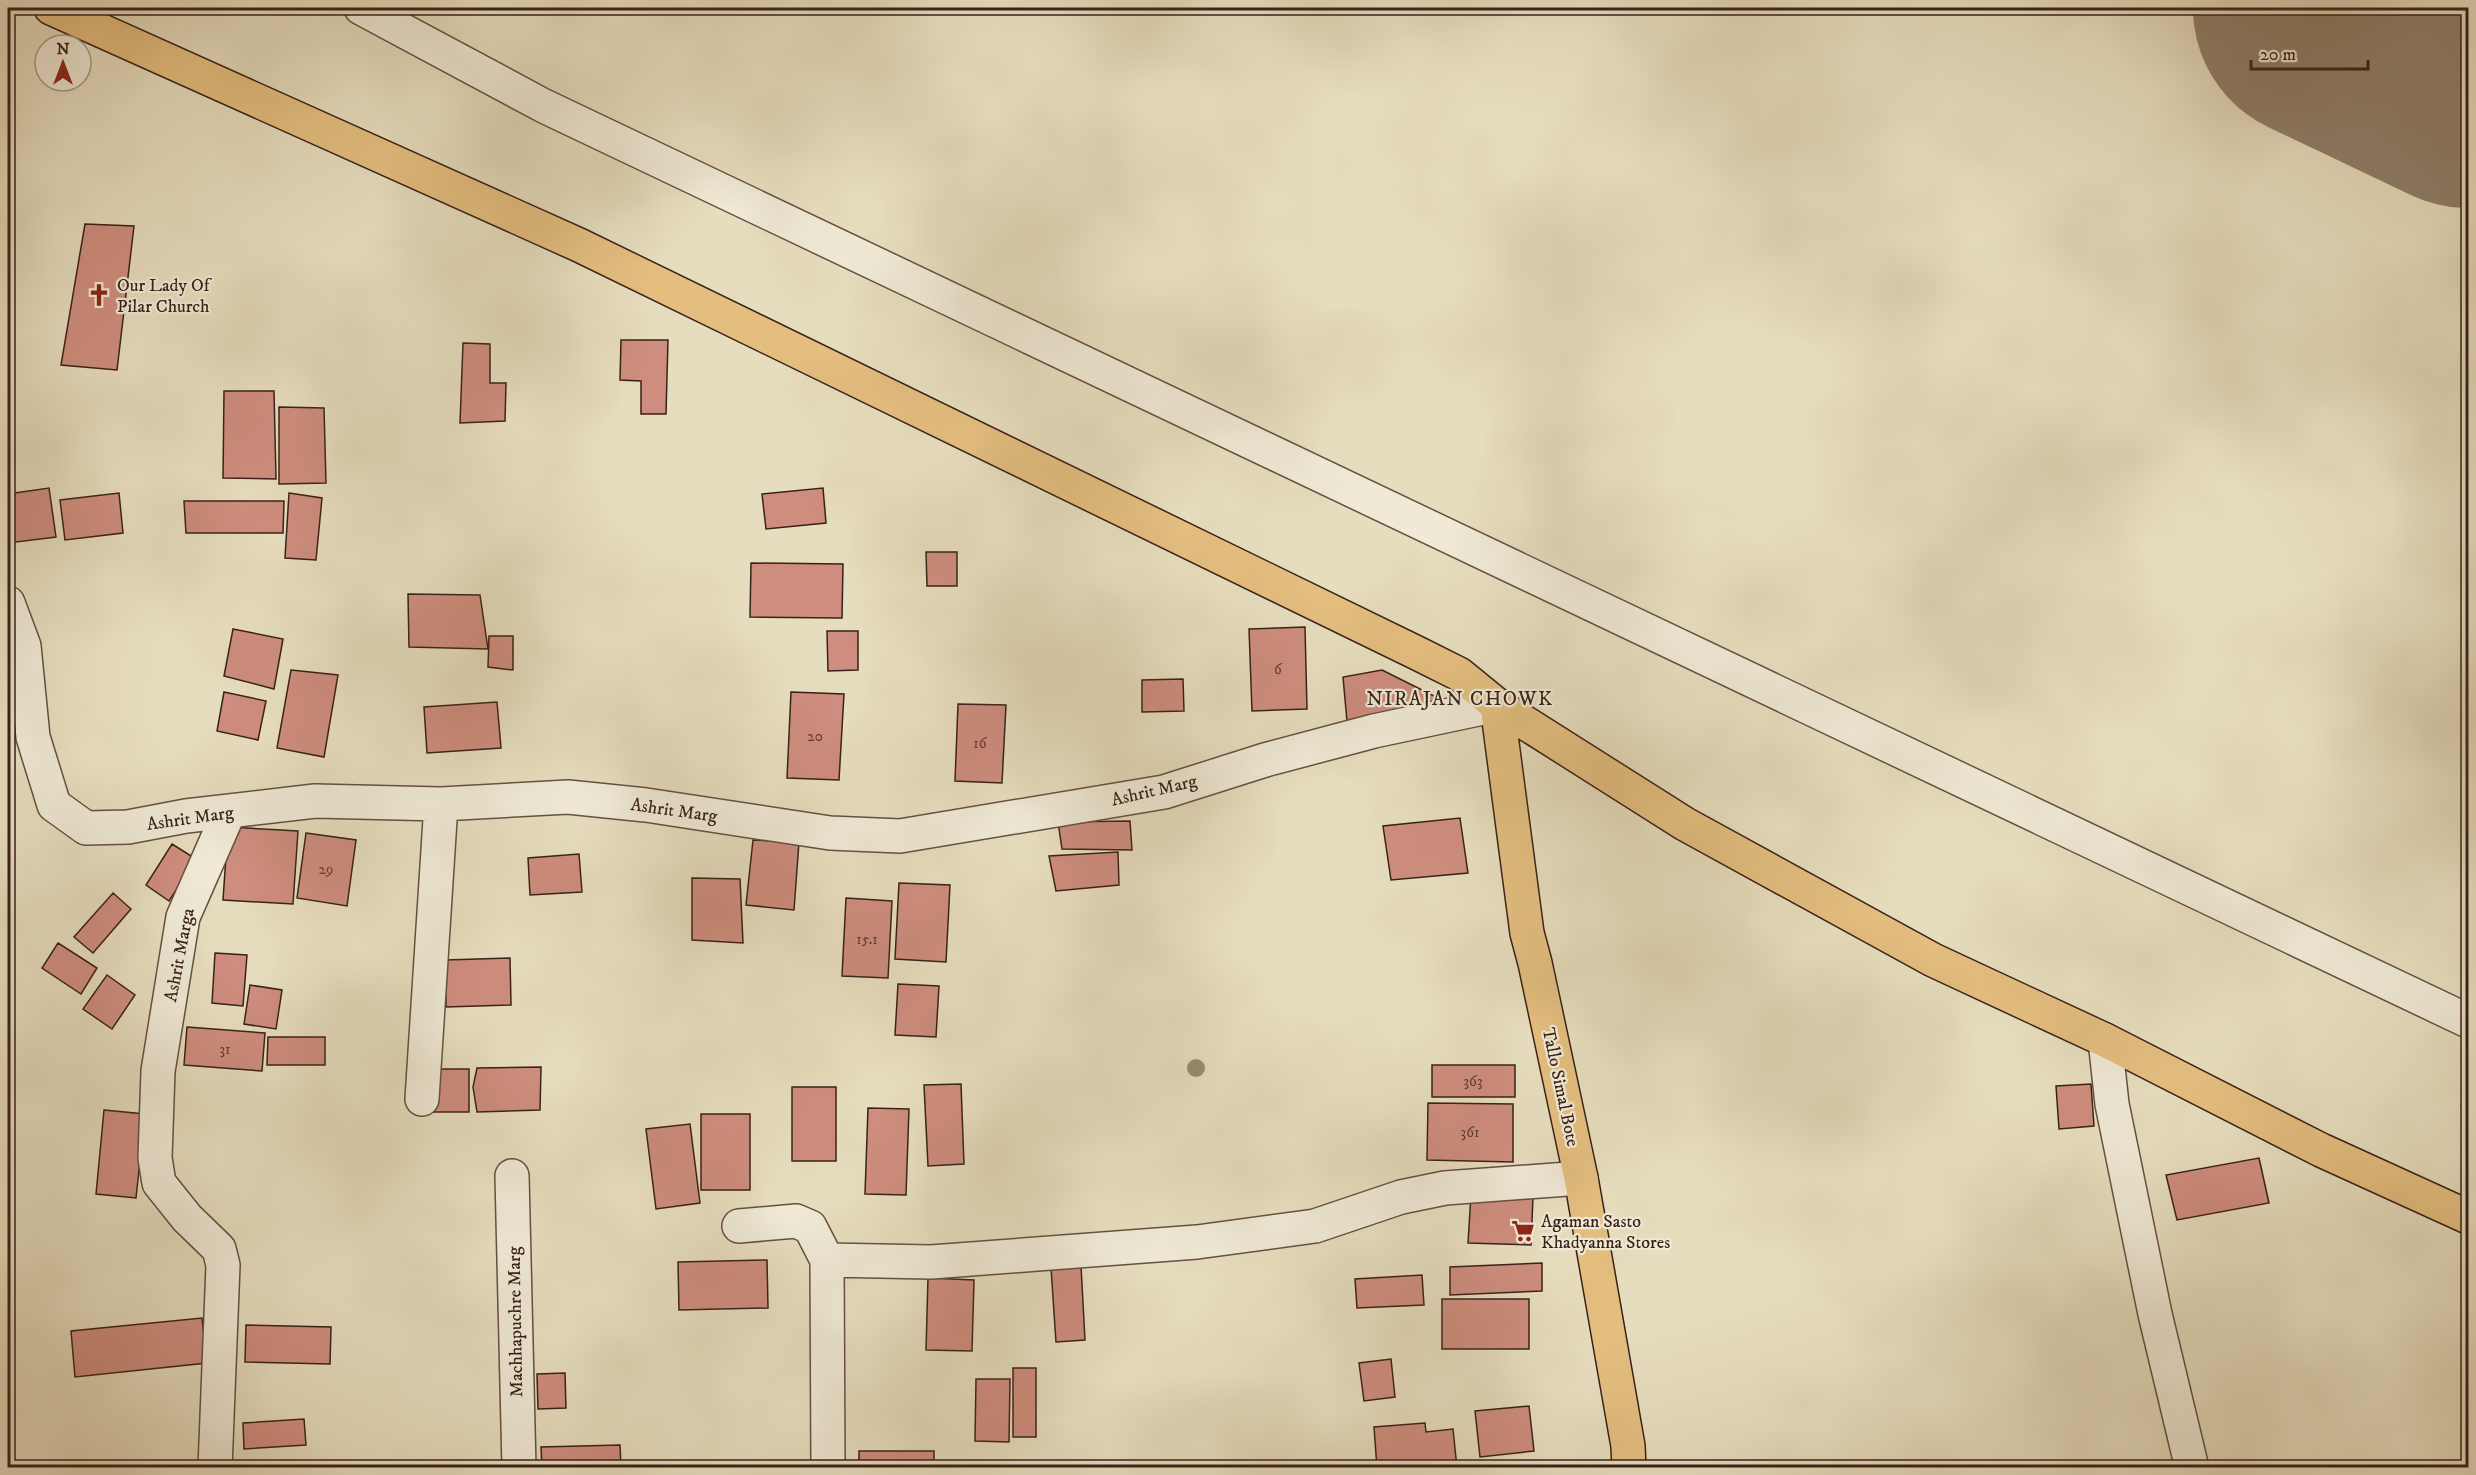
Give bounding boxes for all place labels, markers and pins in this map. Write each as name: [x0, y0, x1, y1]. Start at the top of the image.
place label: Our Lady Of Pilar Church: [117, 275, 213, 318]
church icon: Our Lady Of Pilar Church: [86, 282, 112, 308]
place label: Agaman Sasto Khadyanna Stores: [1541, 1211, 1670, 1254]
supermarket icon: Agaman Sasto Khadyanna Stores: [1510, 1218, 1536, 1244]

